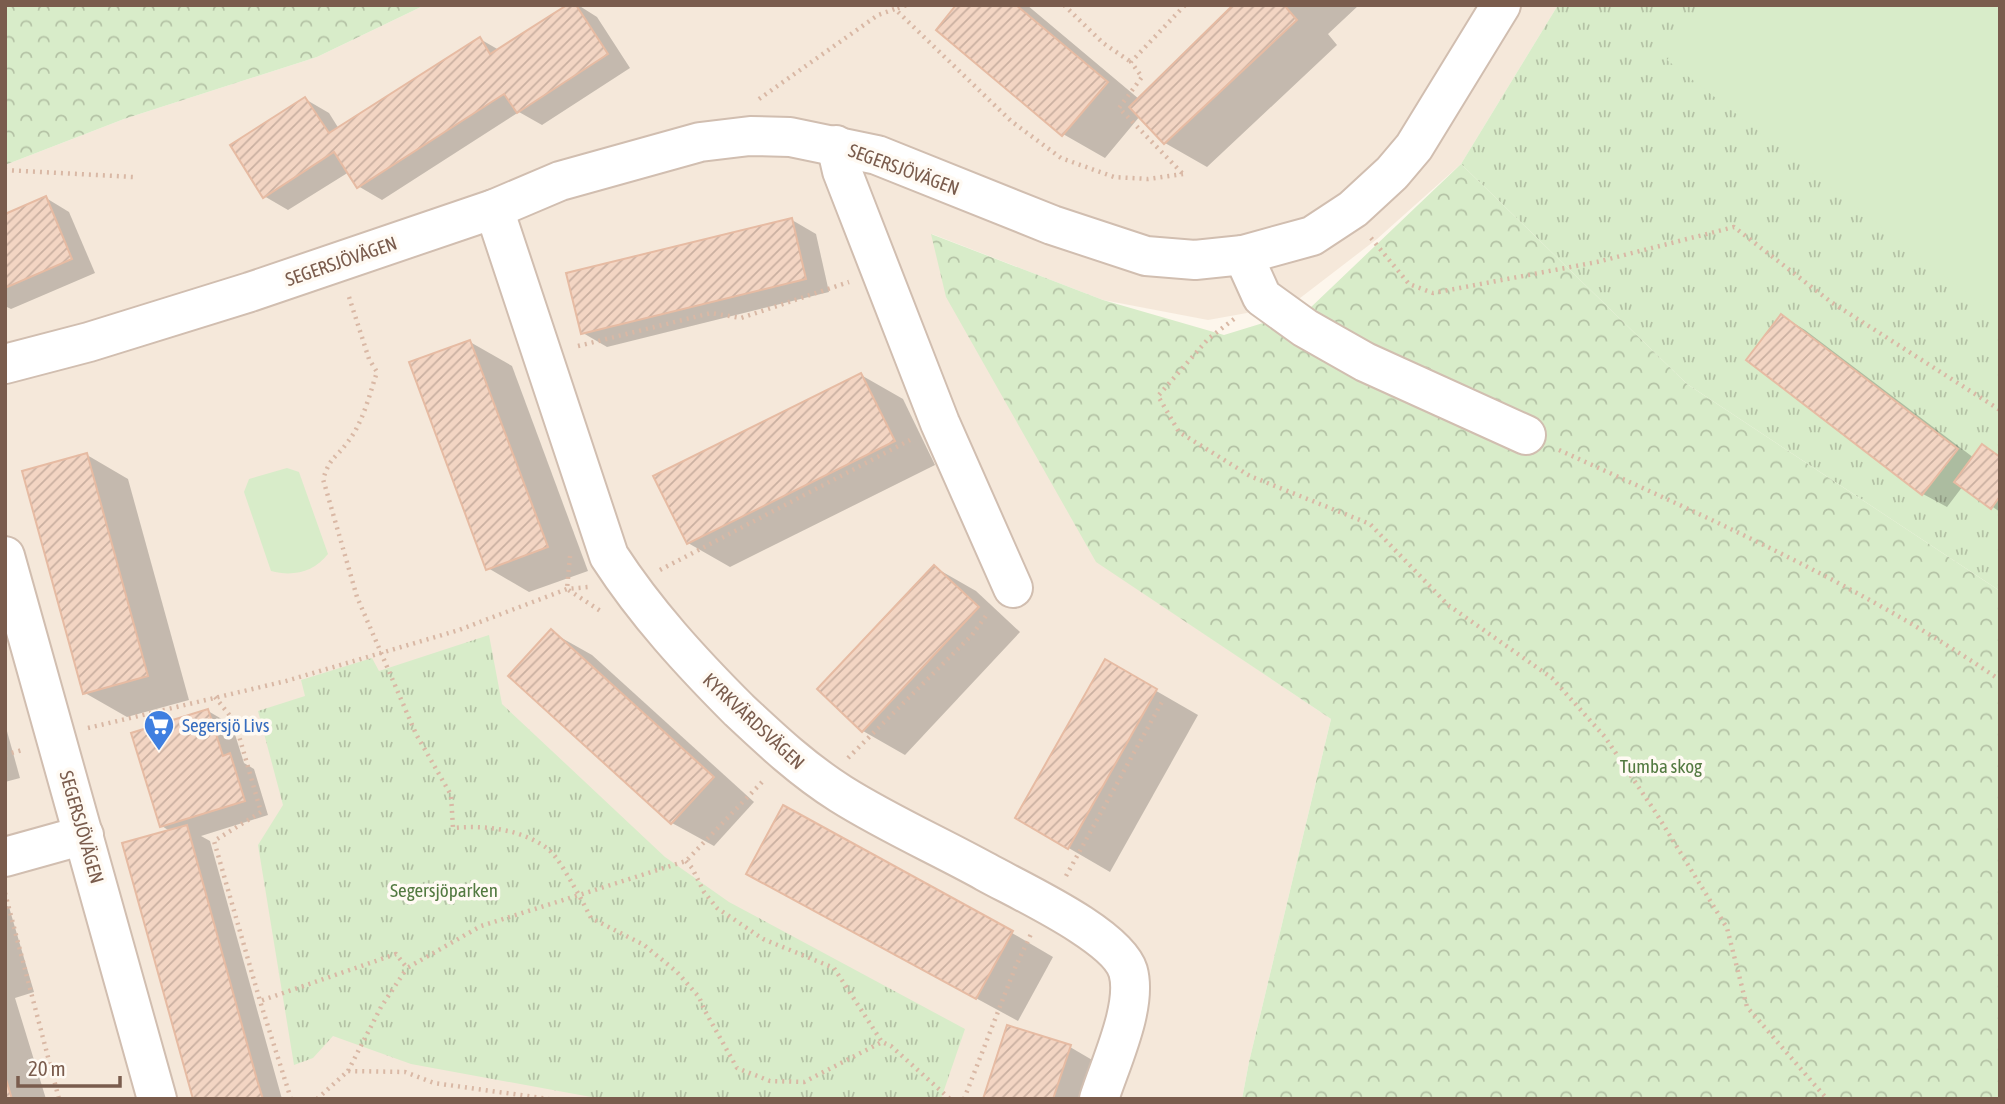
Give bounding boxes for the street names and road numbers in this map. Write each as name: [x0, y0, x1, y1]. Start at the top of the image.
street label: SEGERSJÖVÄGEN: [846, 139, 962, 199]
street label: SEGERSJÖVÄGEN: [282, 232, 400, 290]
street label: KYRKVÄRDSVÄGEN: [699, 668, 809, 774]
street label: SEGERSJÖVÄGEN: [55, 768, 109, 886]

